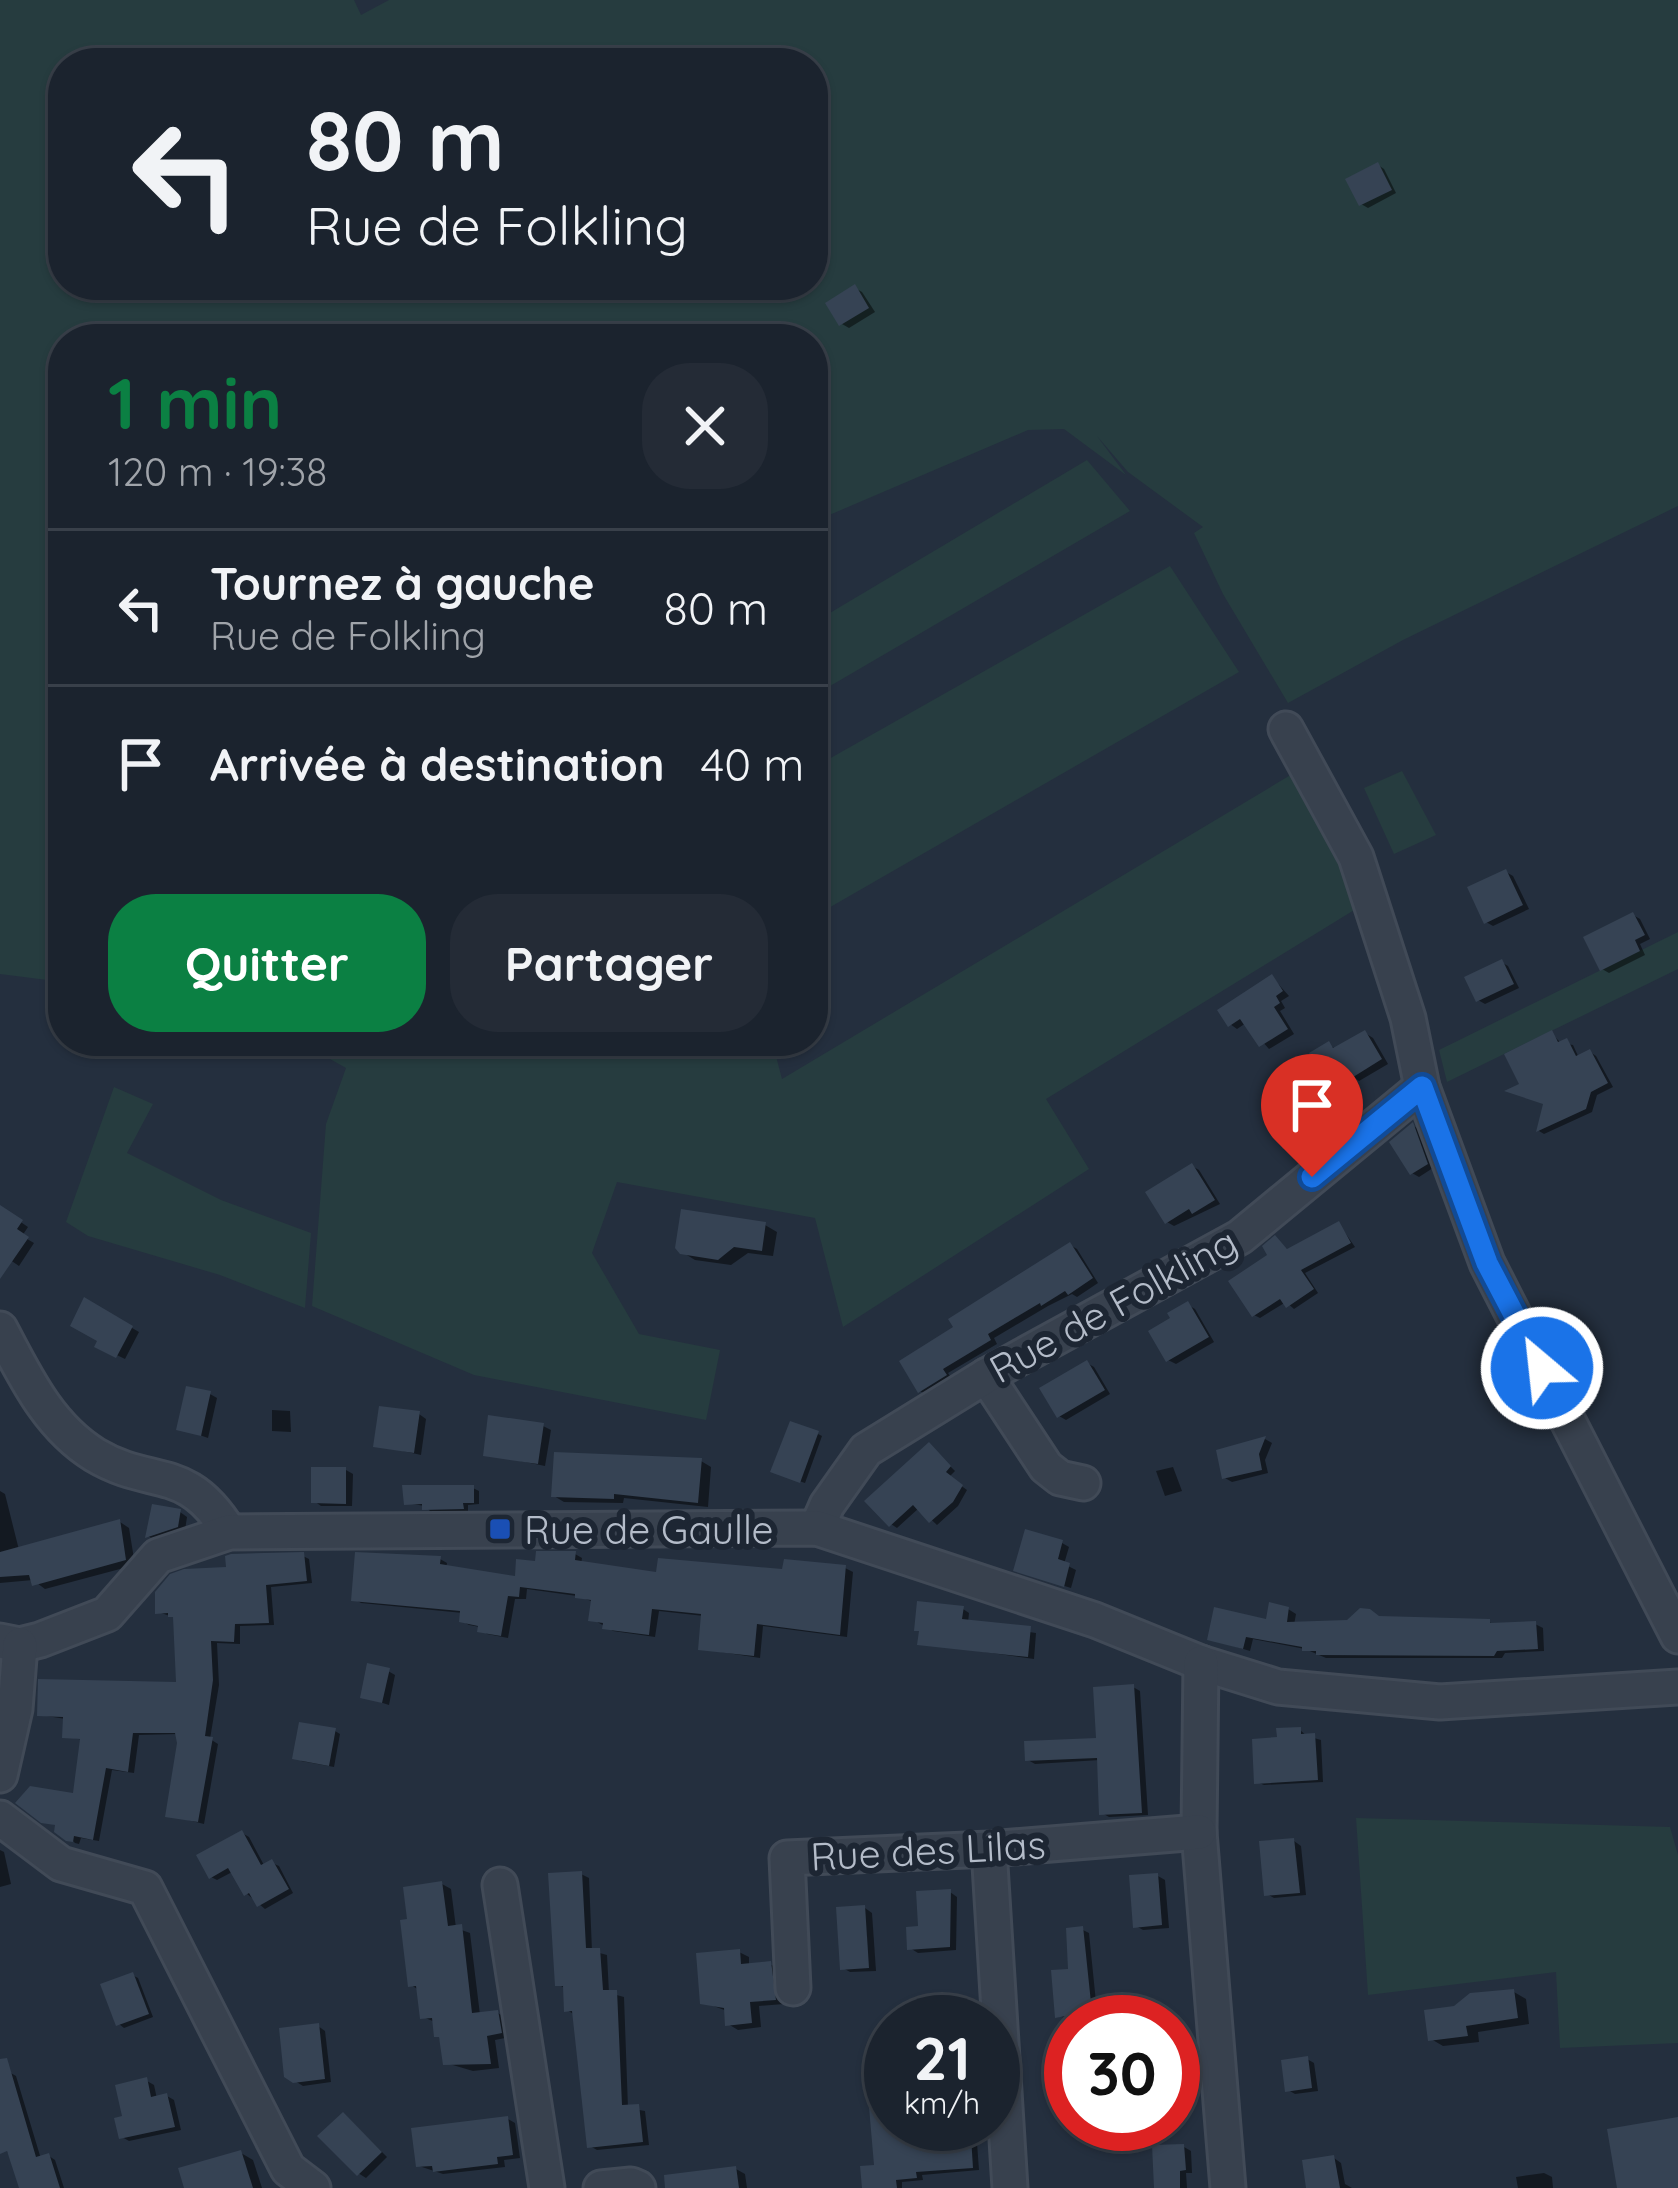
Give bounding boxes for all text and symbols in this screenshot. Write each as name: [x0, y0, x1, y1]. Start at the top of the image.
text: 80 m: [306, 87, 505, 192]
icon: left: [108, 96, 264, 252]
text: Rue de Folkling: [306, 191, 688, 259]
text: 1 min: [108, 357, 282, 447]
button: close: [642, 363, 768, 489]
text: 120 m · 19:38: [108, 447, 327, 496]
text: Tournez à gauche: [210, 555, 594, 611]
icon: left: [108, 575, 174, 641]
text: 80 m: [664, 580, 768, 636]
text: Rue de Folkling: [210, 611, 486, 660]
icon: arrive: [108, 731, 174, 797]
text: Arrivée à destination: [210, 736, 665, 792]
text: 40 m: [701, 736, 804, 792]
button: Quitter: [108, 894, 426, 1032]
button: Partager: [450, 894, 768, 1032]
pin: [1261, 1054, 1363, 1177]
icon: arrive: [1279, 1072, 1345, 1138]
street label: Rue de Folkling: [981, 1217, 1245, 1393]
position arrow: [1479, 1305, 1605, 1431]
place label: Rue de Gaulle: [524, 1505, 774, 1554]
marker: Rue de Gaulle: [487, 1516, 513, 1542]
street label: Rue des Lilas: [809, 1819, 1047, 1881]
speed limit sign: 30: [1044, 1995, 1200, 2151]
text: 21: [913, 2020, 971, 2095]
text: km/h: [904, 2084, 980, 2122]

